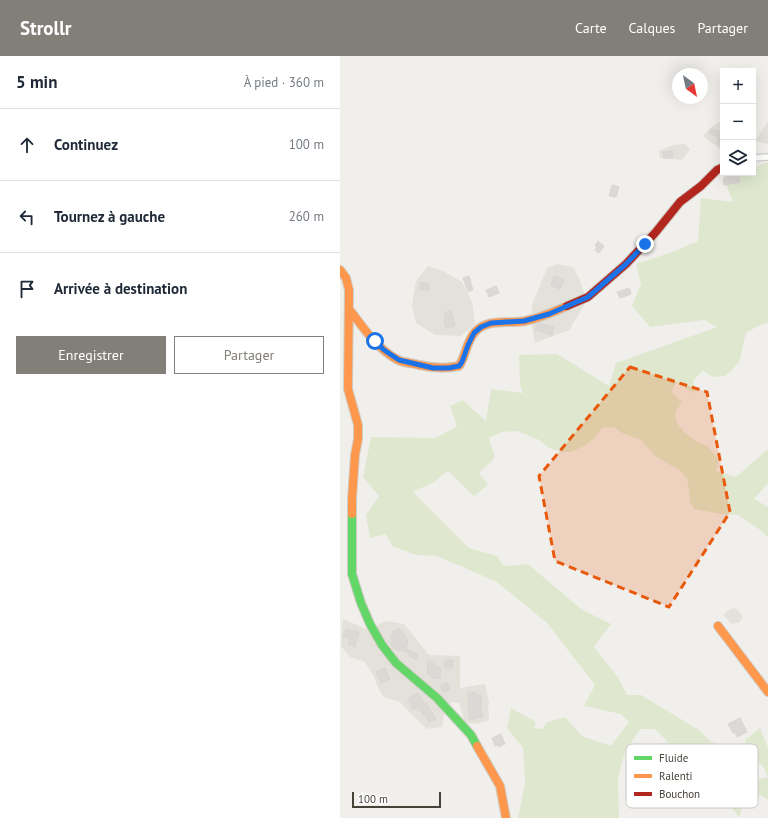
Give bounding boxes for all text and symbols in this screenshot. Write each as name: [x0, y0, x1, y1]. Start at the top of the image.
text: Strollr: [20, 16, 71, 40]
text: Carte: [575, 19, 607, 37]
text: Calques: [629, 19, 675, 37]
text: Partager: [697, 19, 748, 37]
north arrow: [672, 68, 708, 104]
map controls: [720, 68, 756, 176]
button: +: [720, 68, 756, 104]
text: 5 min: [16, 71, 57, 93]
text: À pied · 360 m: [244, 74, 324, 91]
button: −: [720, 104, 756, 140]
icon: ahead: [16, 134, 38, 156]
text: Continuez: [54, 135, 118, 154]
text: 100 m: [289, 136, 324, 153]
button: layers: [720, 140, 756, 176]
icon: left: [16, 206, 38, 228]
text: Tournez à gauche: [54, 207, 165, 226]
text: 260 m: [289, 208, 324, 225]
route end: [636, 235, 654, 253]
icon: arrive: [16, 278, 38, 300]
text: Arrivée à destination: [54, 279, 187, 298]
route start: [366, 332, 384, 350]
button: Enregistrer: [16, 336, 166, 374]
button: Partager: [174, 336, 324, 374]
legend: [626, 744, 758, 808]
text: Fluide: [659, 751, 689, 765]
text: Ralenti: [659, 769, 692, 783]
text: Bouchon: [659, 787, 700, 801]
scale bar: [352, 790, 441, 809]
text: 100 m: [358, 792, 388, 806]

